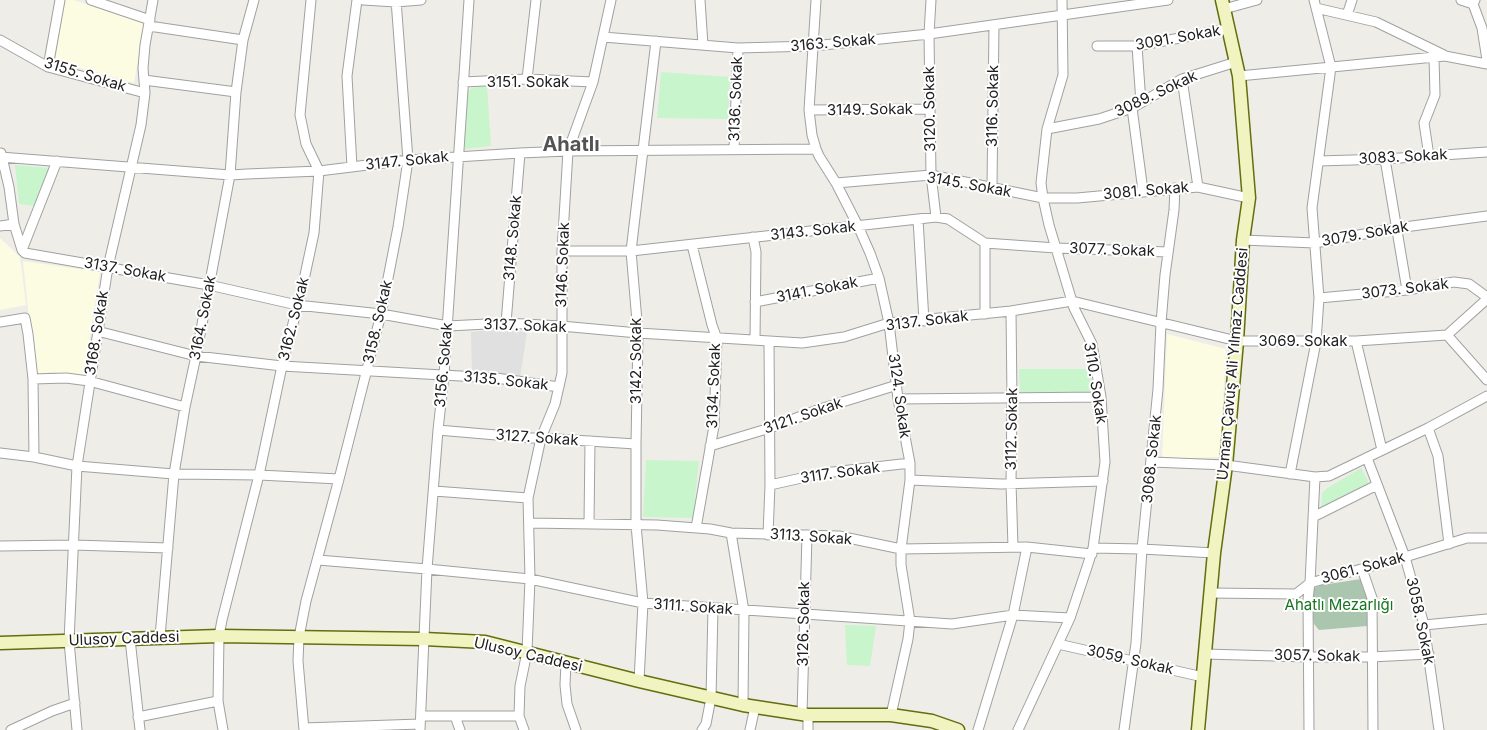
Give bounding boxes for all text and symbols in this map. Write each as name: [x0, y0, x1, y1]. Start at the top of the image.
street label: 3091. Sokak: [1134, 22, 1222, 54]
street label: 3163. Sokak: [790, 30, 876, 56]
street label: 3155. Sokak: [42, 54, 128, 96]
street label: 3136. Sokak: [726, 56, 746, 142]
street label: 3116. Sokak: [983, 65, 1003, 147]
street label: 3120. Sokak: [920, 66, 940, 152]
street label: 3089. Sokak: [1112, 67, 1200, 121]
street label: 3151. Sokak: [487, 73, 569, 91]
street label: 3149. Sokak: [827, 100, 913, 120]
district label: Ahatlı: [542, 133, 600, 157]
street label: 3083. Sokak: [1358, 146, 1448, 168]
street label: 3147. Sokak: [364, 148, 450, 174]
street label: 3145. Sokak: [925, 169, 1013, 201]
street label: 3081. Sokak: [1102, 178, 1190, 204]
street label: 3148. Sokak: [500, 194, 526, 282]
street label: 3143. Sokak: [769, 218, 857, 244]
street label: 3079. Sokak: [1320, 218, 1410, 250]
street label: 3146. Sokak: [553, 222, 573, 308]
street label: 3077. Sokak: [1069, 240, 1155, 260]
street label: Uzman Çavuş Ali Yılmaz Caddesi: [1214, 247, 1252, 481]
street label: 3137. Sokak: [82, 254, 168, 286]
street label: 3141. Sokak: [775, 273, 859, 307]
street label: 3164. Sokak: [186, 274, 220, 362]
street label: 3162. Sokak: [275, 275, 313, 363]
street label: 3073. Sokak: [1360, 275, 1450, 303]
street label: 3158. Sokak: [360, 278, 396, 366]
street label: 3168. Sokak: [81, 289, 113, 377]
street label: 3137. Sokak: [885, 307, 969, 335]
street label: 3137. Sokak: [483, 316, 567, 336]
street label: 3142. Sokak: [627, 318, 645, 404]
street label: 3156. Sokak: [431, 322, 457, 408]
street label: 3069. Sokak: [1259, 332, 1347, 350]
street label: 3110. Sokak: [1080, 341, 1110, 425]
street label: 3134. Sokak: [704, 343, 724, 429]
street label: 3124. Sokak: [884, 352, 914, 440]
street label: 3135. Sokak: [463, 368, 549, 394]
street label: 3112. Sokak: [1002, 388, 1022, 470]
street label: 3121. Sokak: [761, 394, 845, 438]
street label: 3068. Sokak: [1138, 414, 1166, 504]
street label: 3127. Sokak: [495, 426, 579, 450]
street label: 3117. Sokak: [799, 459, 881, 487]
street label: 3113. Sokak: [769, 525, 853, 549]
street label: 3061. Sokak: [1319, 548, 1407, 588]
street label: 3058. Sokak: [1402, 576, 1438, 666]
street label: 3126. Sokak: [794, 581, 814, 667]
street label: 3111. Sokak: [653, 595, 733, 619]
park label: Ahatlı Mezarlığı: [1285, 596, 1393, 614]
street label: Ulusoy Caddesi: [68, 628, 180, 650]
street label: Ulusoy Caddesi: [472, 634, 584, 676]
street label: 3059. Sokak: [1085, 641, 1175, 679]
street label: 3057. Sokak: [1274, 646, 1360, 666]

